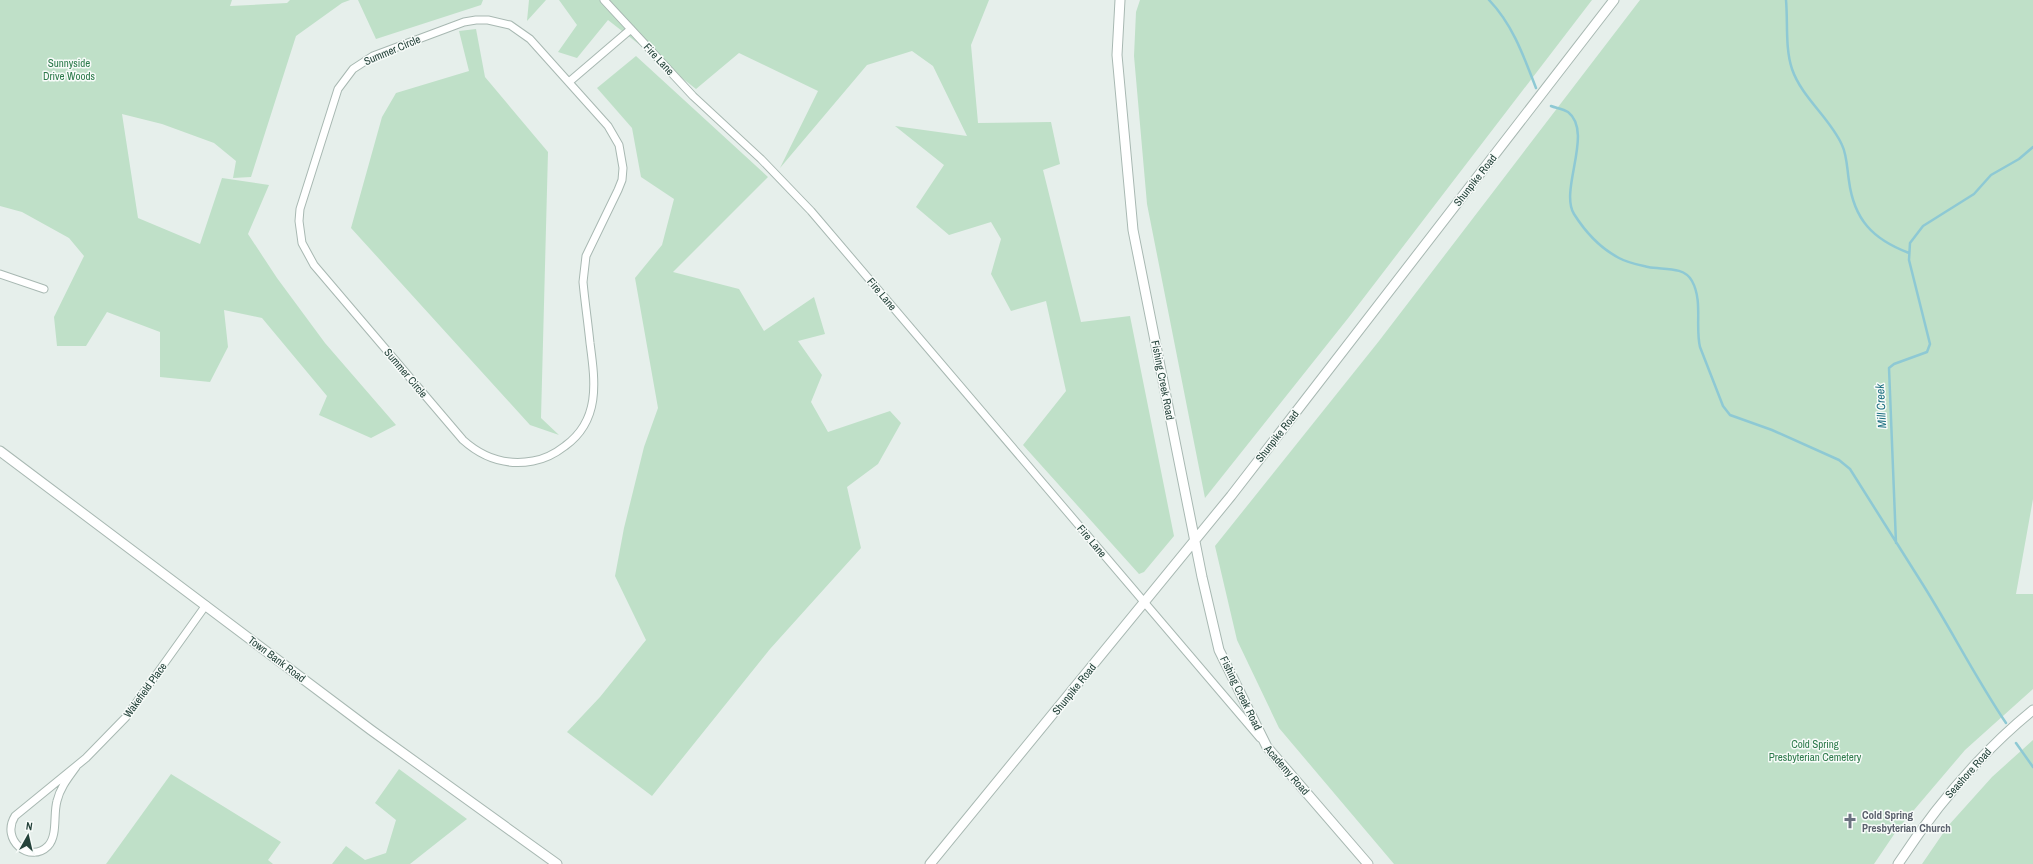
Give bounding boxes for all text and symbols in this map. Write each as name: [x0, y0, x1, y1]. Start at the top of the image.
street label: Summer Circle: [362, 32, 422, 68]
street label: Fire Lane: [641, 40, 677, 78]
park label: Sunnyside Drive Woods: [43, 56, 95, 83]
street label: Shunpike Road: [1450, 151, 1500, 209]
street label: Fire Lane: [864, 275, 900, 313]
street label: Fishing Creek Road: [1148, 339, 1178, 421]
street label: Summer Circle: [381, 345, 431, 401]
water label: Mill Creek: [1872, 382, 1890, 429]
street label: Shunpike Road: [1252, 407, 1302, 465]
street label: Fire Lane: [1074, 522, 1110, 560]
street label: Town Bank Road: [246, 633, 308, 685]
street label: Fishing Creek Road: [1217, 654, 1265, 732]
street label: Wakefield Place: [120, 660, 170, 720]
street label: Shunpike Road: [1049, 660, 1099, 718]
park label: Cold Spring Presbyterian Cemetery: [1769, 737, 1862, 764]
street label: Academy Road: [1261, 741, 1313, 798]
street label: Seashore Road: [1942, 745, 1994, 801]
place label: Cold Spring Presbyterian Church: [1862, 808, 1951, 835]
church icon: Cold Spring Presbyterian Church: [1841, 812, 1859, 830]
north arrow: [8, 816, 48, 856]
text: N: [25, 819, 34, 833]

